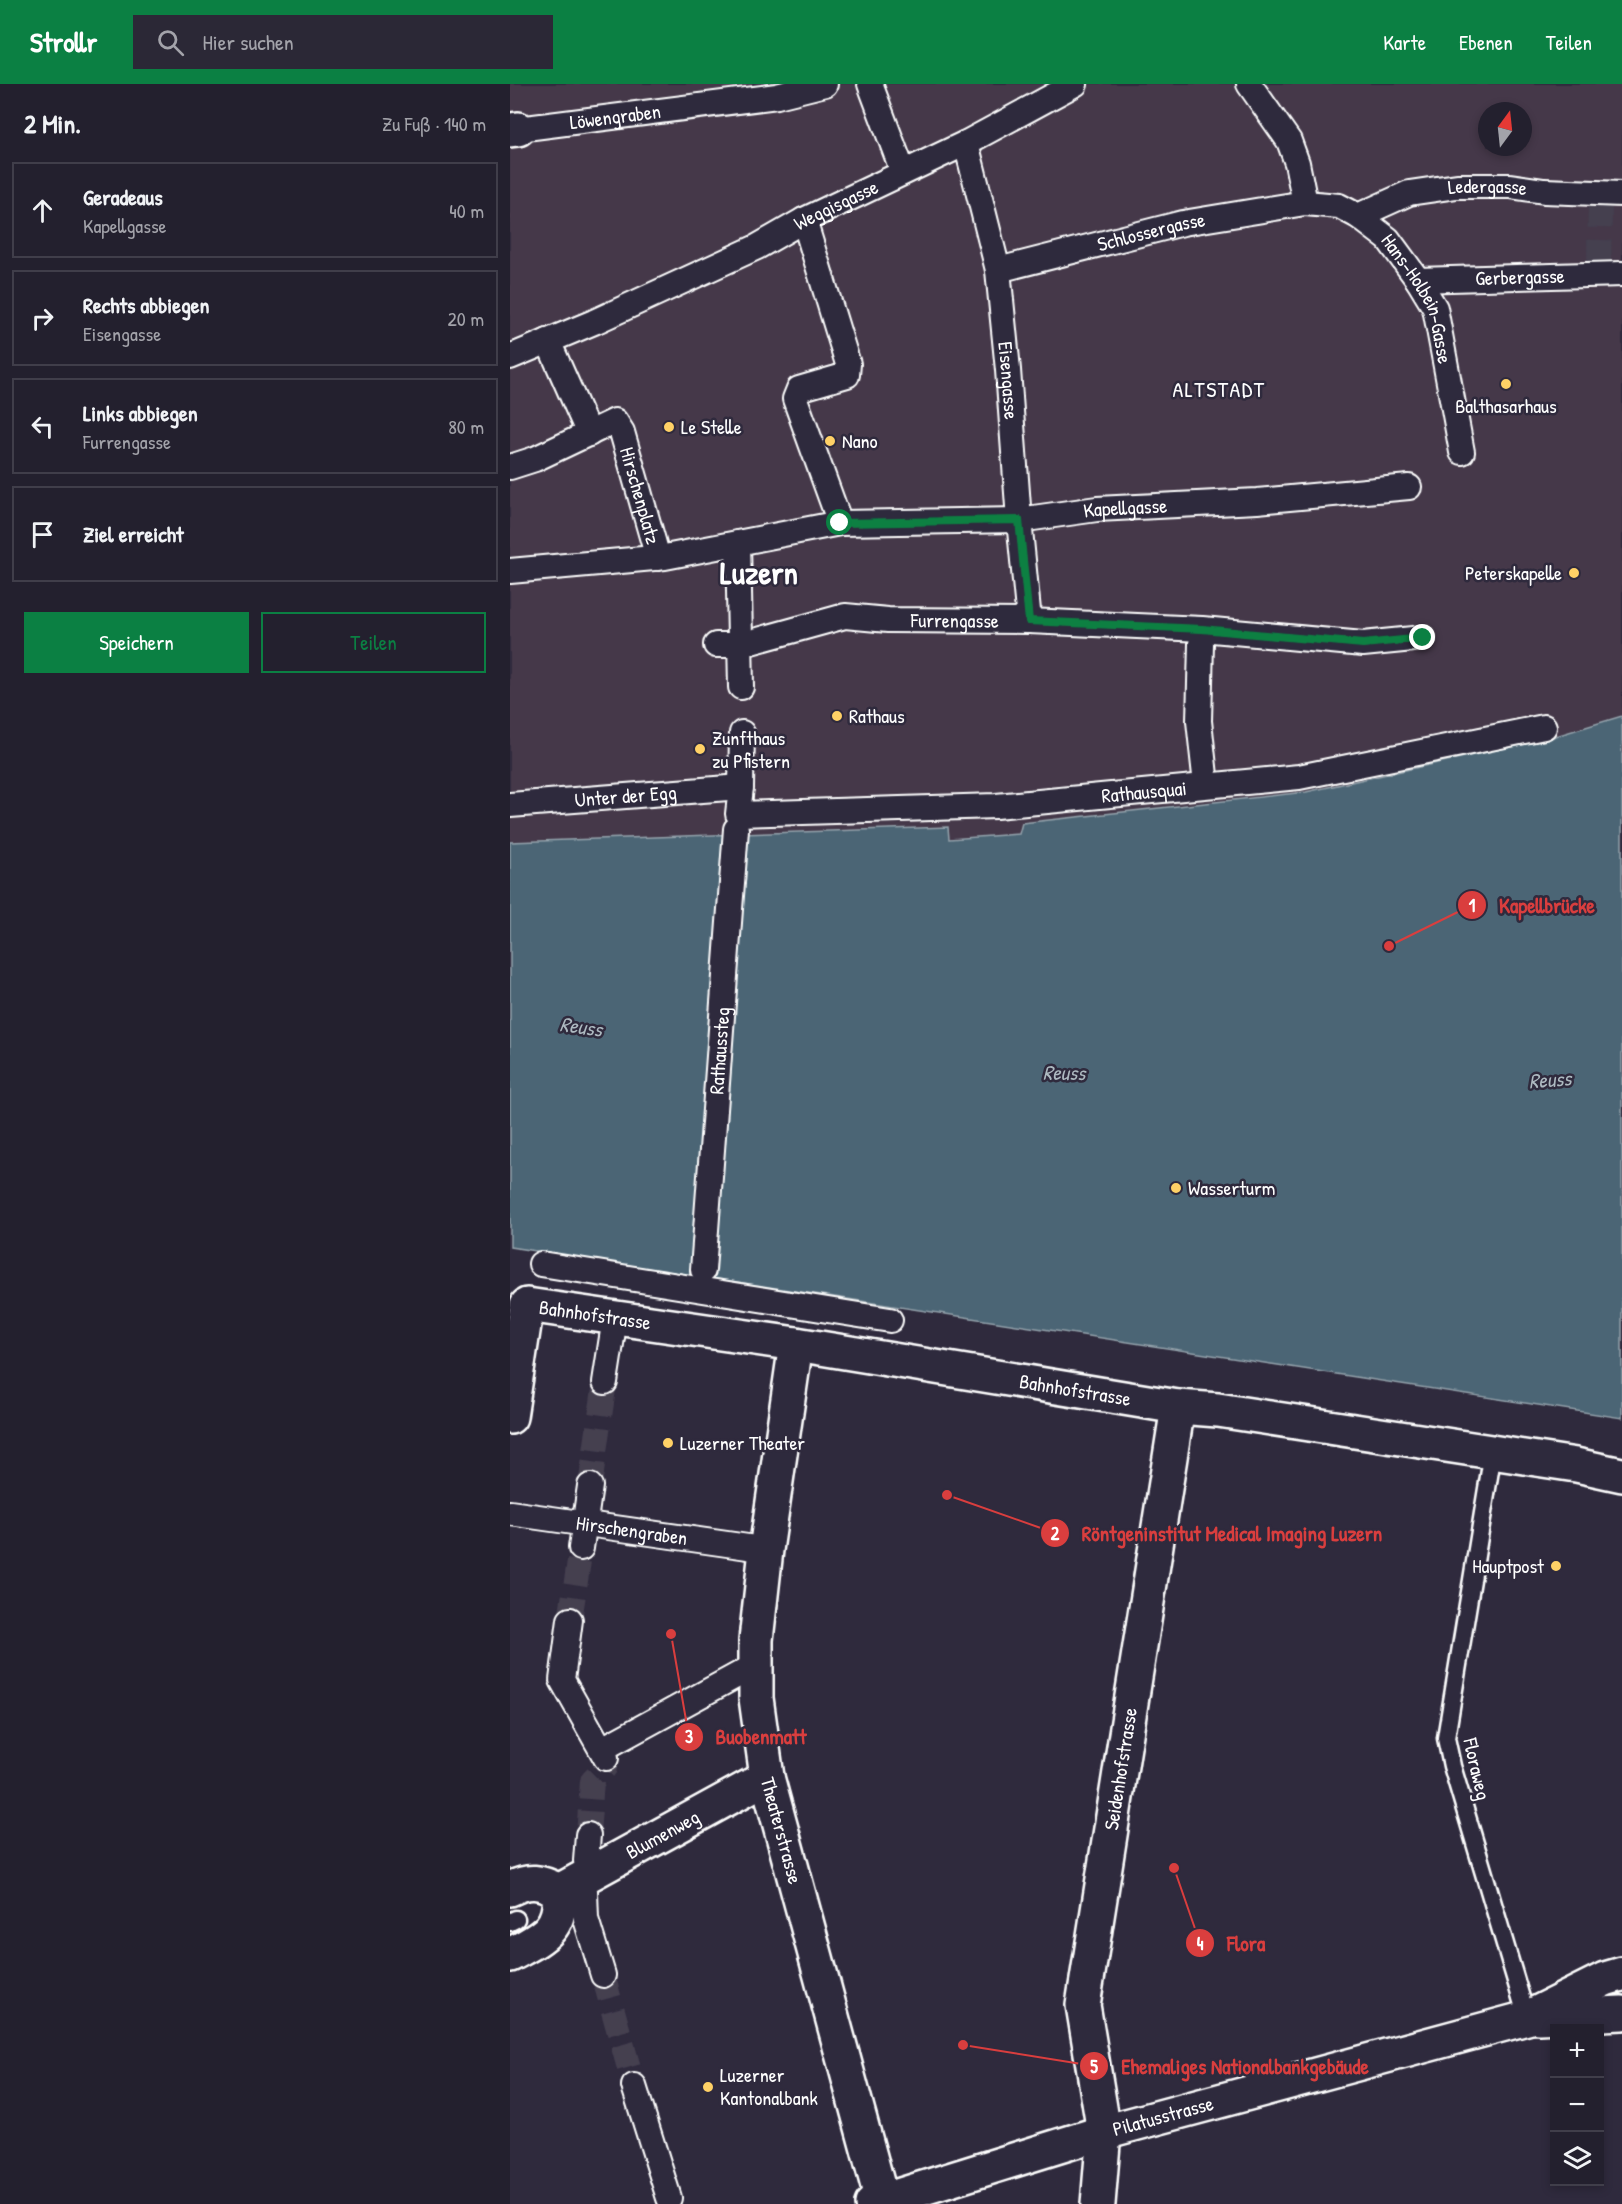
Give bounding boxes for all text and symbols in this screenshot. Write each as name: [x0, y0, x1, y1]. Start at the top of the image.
search box: [133, 15, 553, 69]
text: Strollr: [30, 23, 97, 61]
icon: search: [154, 26, 187, 59]
text: Hier suchen: [202, 27, 294, 57]
text: Karte: [1383, 28, 1426, 57]
text: Ebenen: [1459, 28, 1513, 57]
text: Teilen: [1546, 28, 1592, 57]
street label: Löwengraben: [568, 97, 662, 135]
north arrow: [1478, 102, 1532, 156]
text: 2 Min.: [24, 106, 81, 141]
text: Zu Fuß · 140 m: [382, 110, 486, 137]
street label: Ledergasse: [1446, 172, 1529, 201]
street label: Weggisgasse: [788, 173, 882, 236]
text: Geradeaus: [83, 182, 163, 212]
icon: ahead: [26, 194, 59, 227]
text: 40 m: [449, 197, 484, 224]
street label: Schlossergasse: [1094, 206, 1207, 257]
text: Kapellgasse: [83, 212, 167, 239]
street label: Hans-Holbein-Gasse: [1375, 228, 1459, 366]
street label: Gerbergasse: [1475, 262, 1565, 291]
text: Rechts abbiegen: [83, 290, 210, 320]
icon: right: [26, 302, 59, 335]
text: 20 m: [447, 305, 484, 332]
text: Eisengasse: [83, 320, 161, 347]
street label: Eisengasse: [992, 340, 1026, 420]
district label: ALTSTADT: [1172, 374, 1266, 404]
marker: Balthasarhaus: [1499, 377, 1513, 391]
place label: Balthasarhaus: [1455, 392, 1557, 419]
text: Links abbiegen: [83, 398, 198, 428]
icon: left: [26, 410, 59, 443]
text: 80 m: [448, 413, 484, 440]
place label: Le Stelle: [681, 413, 742, 440]
marker: Le Stelle: [662, 420, 676, 434]
place label: Nano: [842, 427, 878, 454]
text: Furrengasse: [83, 428, 171, 455]
marker: Nano: [823, 434, 837, 448]
street label: Hirschenplatz: [614, 444, 667, 547]
street label: Kapellgasse: [1082, 492, 1168, 524]
route start: [826, 509, 852, 535]
icon: arrive: [26, 518, 59, 551]
text: Ziel erreicht: [83, 519, 183, 549]
district label: Luzern: [720, 551, 798, 594]
place label: Peterskapelle: [1465, 559, 1562, 586]
marker: Peterskapelle: [1567, 566, 1581, 580]
street label: Furrengasse: [910, 606, 999, 634]
button: Speichern: [24, 612, 249, 673]
button: Teilen: [261, 612, 486, 673]
route end: [1409, 624, 1435, 650]
place label: Rathaus: [849, 702, 905, 729]
marker: Rathaus: [830, 709, 844, 723]
place label: Zunfthaus zu Pfistern: [712, 724, 790, 774]
marker: Zunfthaus zu Pfistern: [693, 742, 707, 756]
street label: Rathausquai: [1100, 774, 1188, 809]
street label: Unter der Egg: [574, 778, 678, 813]
callout: Kapellbrücke: [1457, 886, 1607, 925]
text: Kapellbrücke: [1499, 891, 1596, 921]
text: 1: [1469, 893, 1476, 918]
street label: Rathaussteg: [702, 1006, 736, 1095]
water label: Reuss: [558, 1009, 606, 1044]
water label: Reuss: [1043, 1058, 1087, 1087]
water label: Reuss: [1528, 1063, 1574, 1095]
place label: Wasserturm: [1188, 1174, 1275, 1201]
marker: Wasserturm: [1169, 1181, 1183, 1195]
street label: Bahnhofstrasse: [537, 1293, 653, 1336]
street label: Bahnhofstrasse: [1017, 1367, 1133, 1412]
place label: Luzerner Theater: [680, 1429, 805, 1456]
marker: Luzerner Theater: [661, 1436, 675, 1450]
street label: Hirschengraben: [574, 1509, 689, 1551]
callout: Röntgeninstitut Medical Imaging Luzern: [1040, 1514, 1395, 1553]
text: Röntgeninstitut Medical Imaging Luzern: [1082, 1519, 1382, 1549]
text: 2: [1051, 1521, 1060, 1546]
place label: Hauptpost: [1472, 1552, 1545, 1579]
marker: Hauptpost: [1549, 1559, 1563, 1573]
street label: Seidenhofstrasse: [1097, 1706, 1143, 1832]
callout: Buobenmatt: [674, 1718, 819, 1757]
text: Buobenmatt: [716, 1722, 807, 1751]
text: 3: [685, 1724, 693, 1749]
street label: Floraweg: [1457, 1734, 1498, 1802]
street label: Theaterstrasse: [755, 1774, 809, 1887]
street label: Blumenweg: [621, 1803, 704, 1865]
callout: Flora: [1185, 1924, 1278, 1963]
text: Flora: [1226, 1929, 1266, 1958]
text: 4: [1197, 1931, 1204, 1956]
map controls: [1550, 2024, 1604, 2186]
button: +: [1550, 2024, 1604, 2078]
callout: Ehemaliges Nationalbankgebäude: [1079, 2047, 1380, 2086]
text: Ehemaliges Nationalbankgebäude: [1121, 2052, 1369, 2082]
text: 5: [1090, 2054, 1098, 2079]
place label: Luzerner Kantonalbank: [720, 2061, 818, 2111]
button: −: [1550, 2078, 1604, 2132]
marker: Luzerner Kantonalbank: [701, 2080, 715, 2094]
street label: Pilatusstrasse: [1109, 2089, 1216, 2142]
button: layers: [1550, 2132, 1604, 2186]

